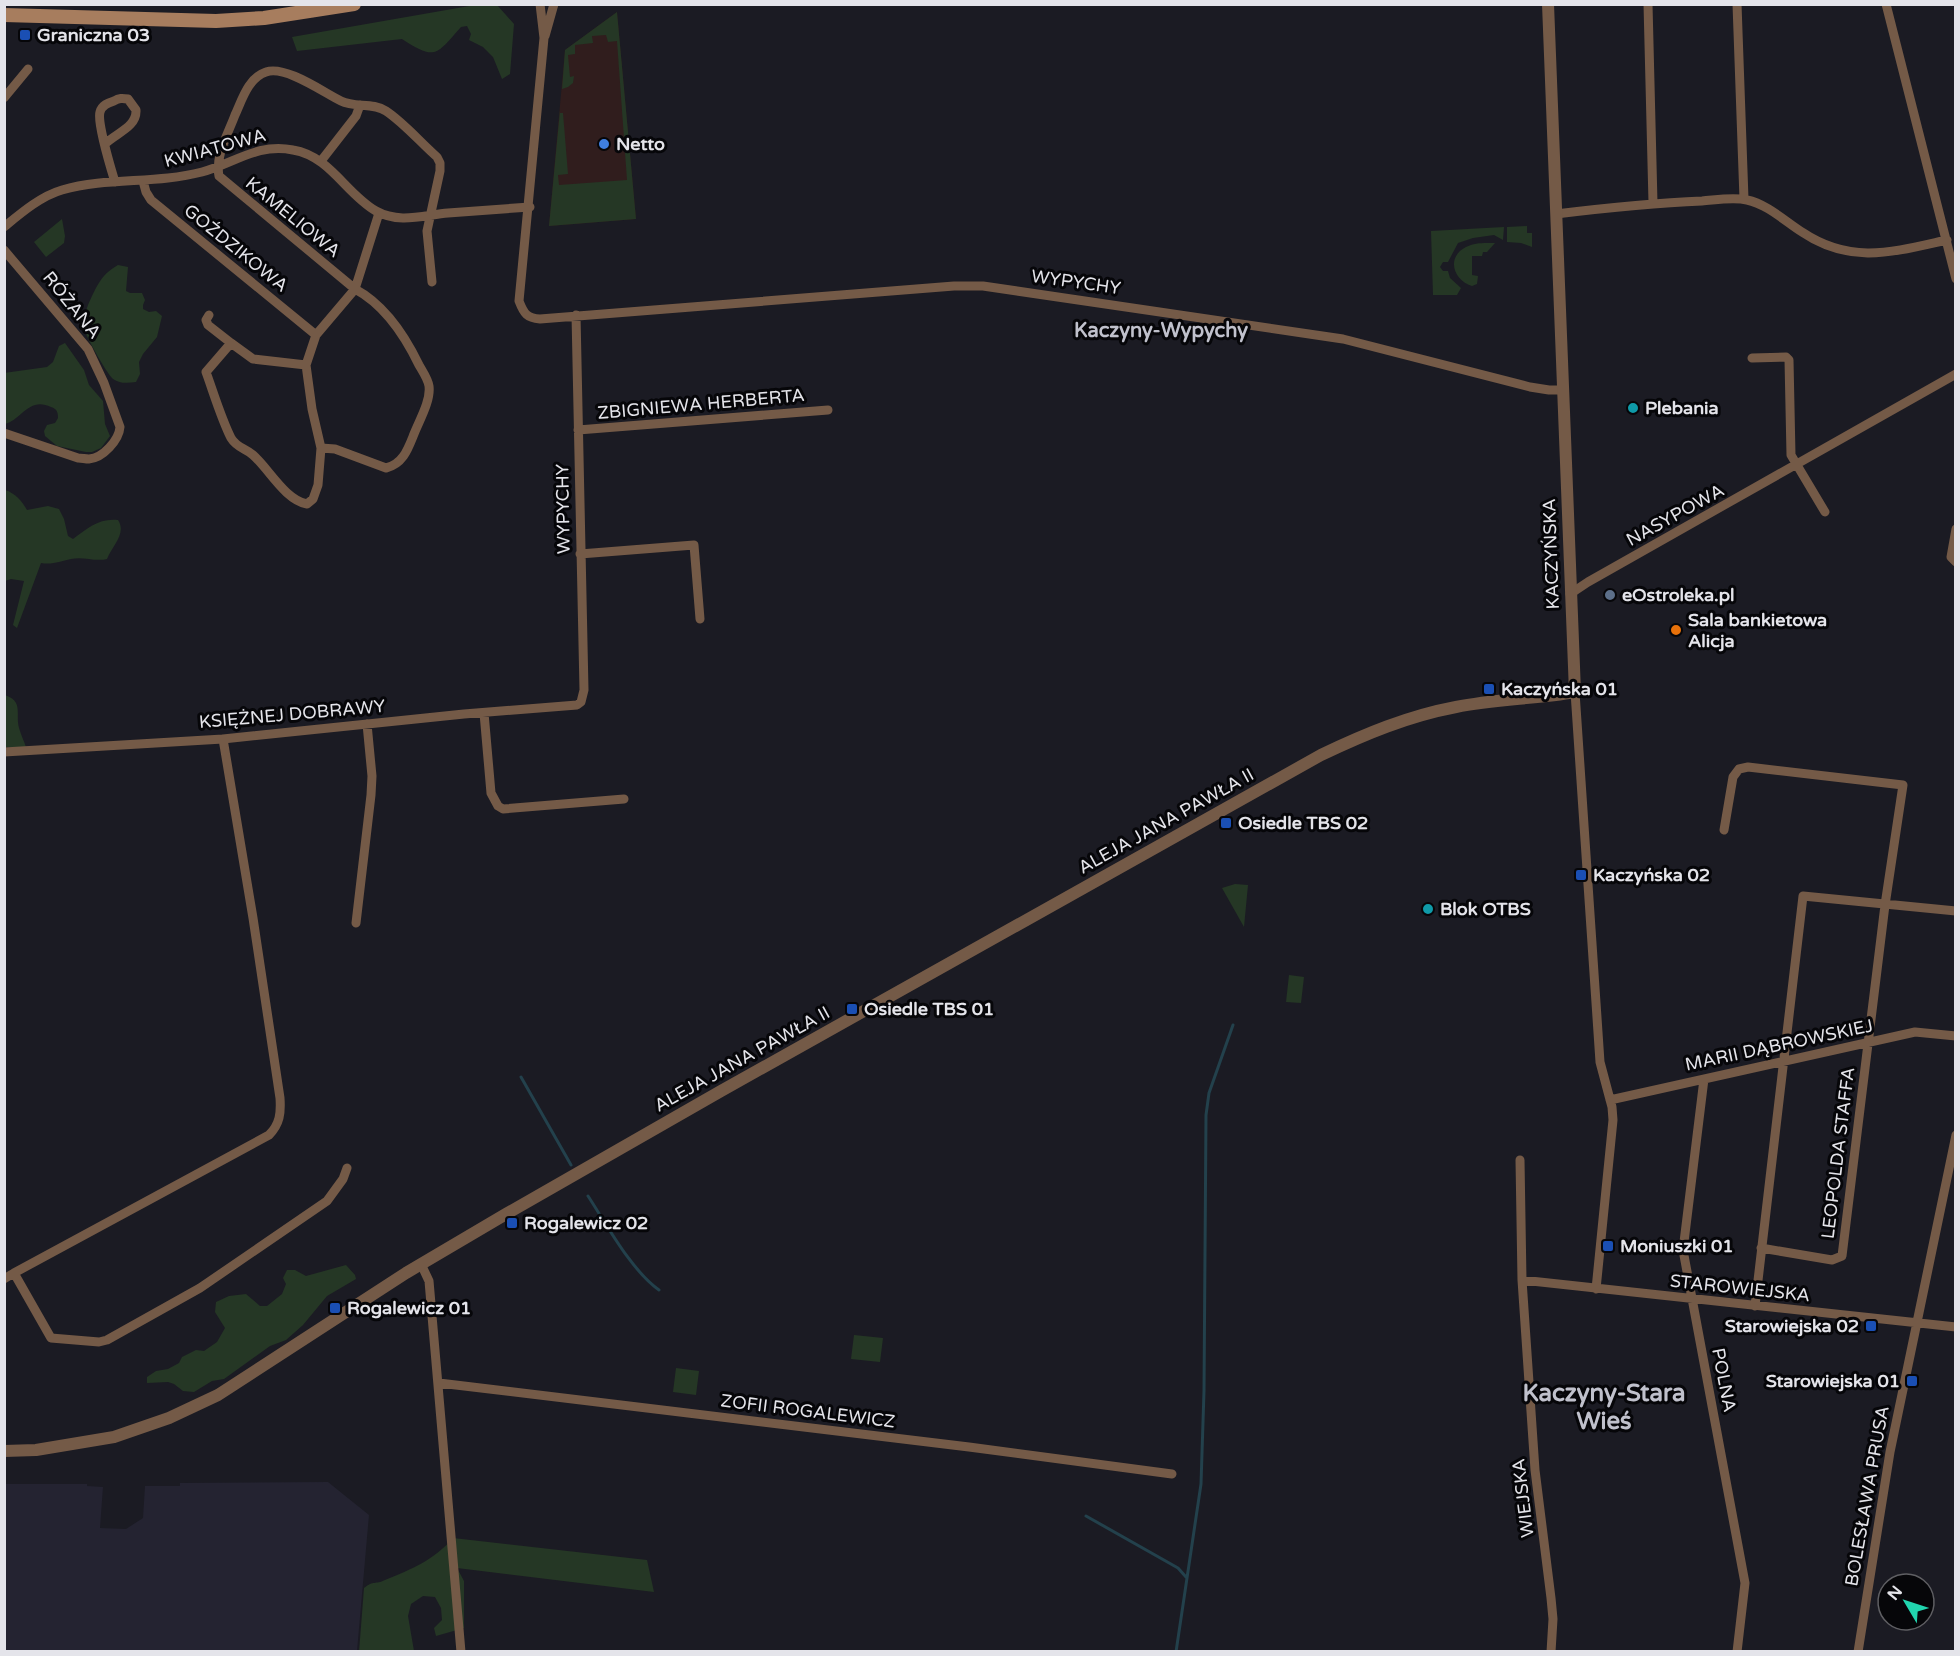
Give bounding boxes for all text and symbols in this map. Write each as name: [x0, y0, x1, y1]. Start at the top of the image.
place label: Graniczna 03: [37, 24, 150, 46]
marker: Graniczna 03: [18, 28, 32, 42]
street label: KWIATOWA: [162, 124, 268, 172]
place label: Netto: [616, 133, 665, 155]
marker: Netto: [597, 137, 611, 151]
street label: KAMELIOWA: [241, 172, 345, 262]
street label: GOŹDZIKOWA: [179, 199, 293, 297]
street label: WYPYCHY: [1030, 265, 1123, 299]
street label: RÓŻANA: [38, 267, 106, 343]
district label: Kaczyny-Wypychy: [1074, 319, 1248, 343]
street label: ZBIGNIEWA HERBERTA: [596, 384, 806, 424]
place label: Plebania: [1645, 397, 1719, 419]
marker: Plebania: [1626, 401, 1640, 415]
street label: WYPYCHY: [551, 463, 575, 554]
street label: NASYPOWA: [1622, 479, 1728, 551]
street label: KACZYŃSKA: [1538, 498, 1564, 610]
place label: eOstroleka.pl: [1622, 584, 1735, 606]
marker: eOstroleka.pl: [1603, 588, 1617, 602]
place label: Sala bankietowa Alicja: [1688, 609, 1827, 652]
marker: Sala bankietowa Alicja: [1669, 623, 1683, 637]
place label: Kaczyńska 01: [1501, 678, 1618, 700]
marker: Kaczyńska 01: [1482, 682, 1496, 696]
street label: KSIĘŻNEJ DOBRAWY: [198, 695, 387, 733]
street label: ALEJA JANA PAWŁA II: [1074, 763, 1258, 879]
place label: Osiedle TBS 02: [1238, 812, 1368, 834]
marker: Osiedle TBS 02: [1219, 816, 1233, 830]
place label: Kaczyńska 02: [1593, 864, 1710, 886]
marker: Kaczyńska 02: [1574, 868, 1588, 882]
place label: Blok OTBS: [1440, 898, 1531, 920]
marker: Blok OTBS: [1421, 902, 1435, 916]
place label: Osiedle TBS 01: [864, 998, 994, 1020]
street label: ALEJA JANA PAWŁA II: [650, 1001, 834, 1117]
marker: Osiedle TBS 01: [845, 1002, 859, 1016]
street label: MARII DĄBROWSKIEJ: [1683, 1014, 1875, 1076]
street label: LEOPOLDA STAFFA: [1817, 1066, 1859, 1240]
place label: Rogalewicz 02: [524, 1212, 648, 1234]
marker: Rogalewicz 02: [505, 1216, 519, 1230]
place label: Moniuszki 01: [1620, 1235, 1734, 1257]
marker: Moniuszki 01: [1601, 1239, 1615, 1253]
street label: STAROWIEJSKA: [1669, 1270, 1811, 1306]
place label: Rogalewicz 01: [347, 1297, 471, 1319]
marker: Rogalewicz 01: [328, 1301, 342, 1315]
place label: Starowiejska 02: [1725, 1315, 1859, 1337]
marker: Starowiejska 02: [1864, 1319, 1878, 1333]
street label: POLNA: [1707, 1346, 1741, 1414]
place label: Starowiejska 01: [1766, 1370, 1900, 1392]
marker: Starowiejska 01: [1905, 1374, 1919, 1388]
district label: Kaczyny-Stara Wieś: [1522, 1379, 1686, 1436]
street label: ZOFII ROGALEWICZ: [719, 1389, 897, 1433]
street label: BOLESŁAWA PRUSA: [1840, 1404, 1894, 1588]
street label: WIEJSKA: [1507, 1457, 1539, 1539]
north arrow: [1876, 1572, 1936, 1632]
text: N: [1883, 1582, 1907, 1604]

